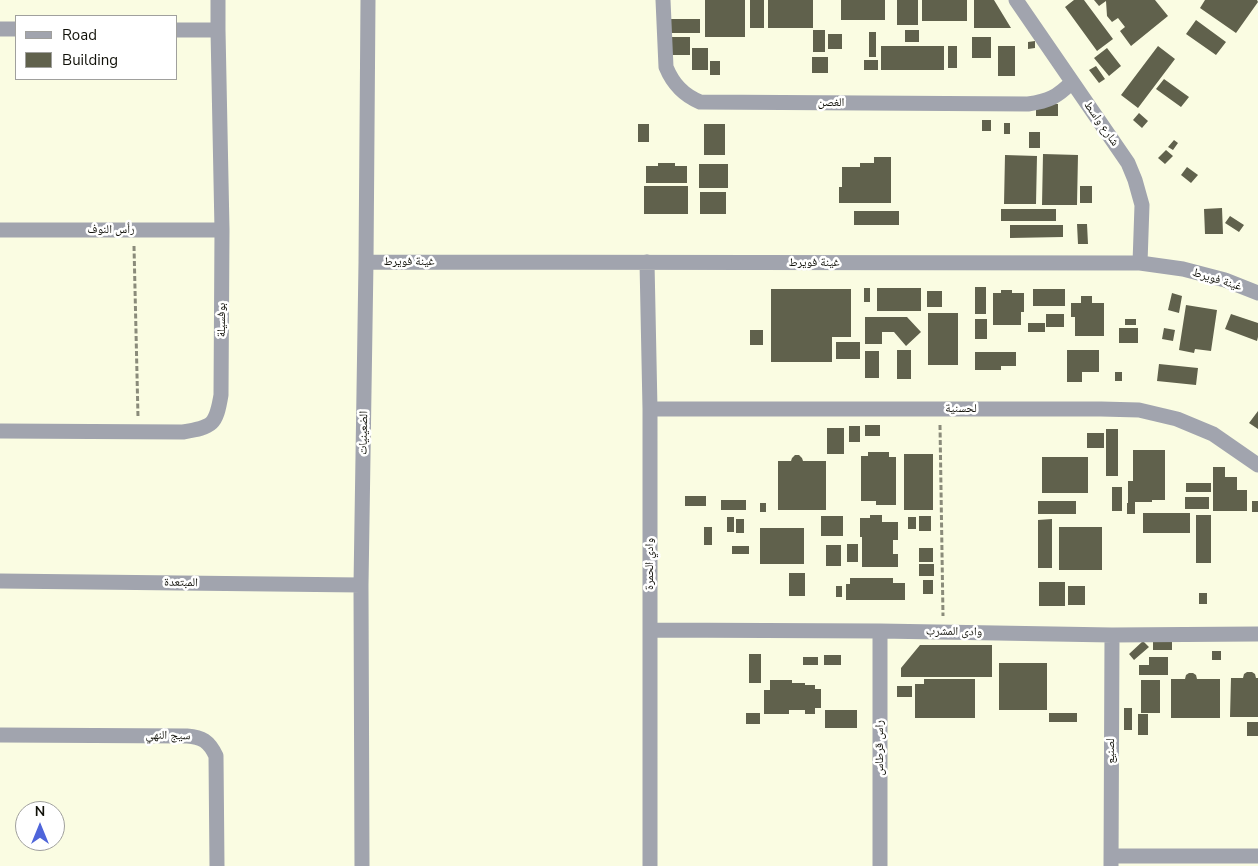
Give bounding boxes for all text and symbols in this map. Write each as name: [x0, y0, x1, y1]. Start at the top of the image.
legend: [15, 15, 178, 80]
text: Road: [62, 25, 97, 45]
text: Building: [62, 50, 118, 70]
street label: الغصن: [818, 96, 844, 110]
street label: شارع واسط: [1080, 99, 1122, 149]
street label: رأس النوف: [87, 223, 135, 237]
street label: غينة فويرط: [383, 255, 435, 269]
street label: غينة فويرط: [788, 256, 840, 270]
street label: غينة فويرط: [1190, 266, 1244, 294]
street label: بوفسيلة: [215, 303, 229, 337]
street label: لحسنية: [945, 402, 977, 416]
street label: الضعينيات: [356, 411, 372, 455]
street label: وادي الحمرة: [643, 538, 657, 590]
street label: المبتعدة: [164, 576, 198, 590]
street label: وادى المشرب: [926, 624, 982, 640]
street label: راس قرطاس: [873, 720, 887, 776]
street label: سيج النهي: [145, 728, 191, 744]
street label: لصنيع: [1104, 738, 1118, 764]
north arrow: [15, 801, 65, 851]
text: N: [35, 802, 45, 821]

